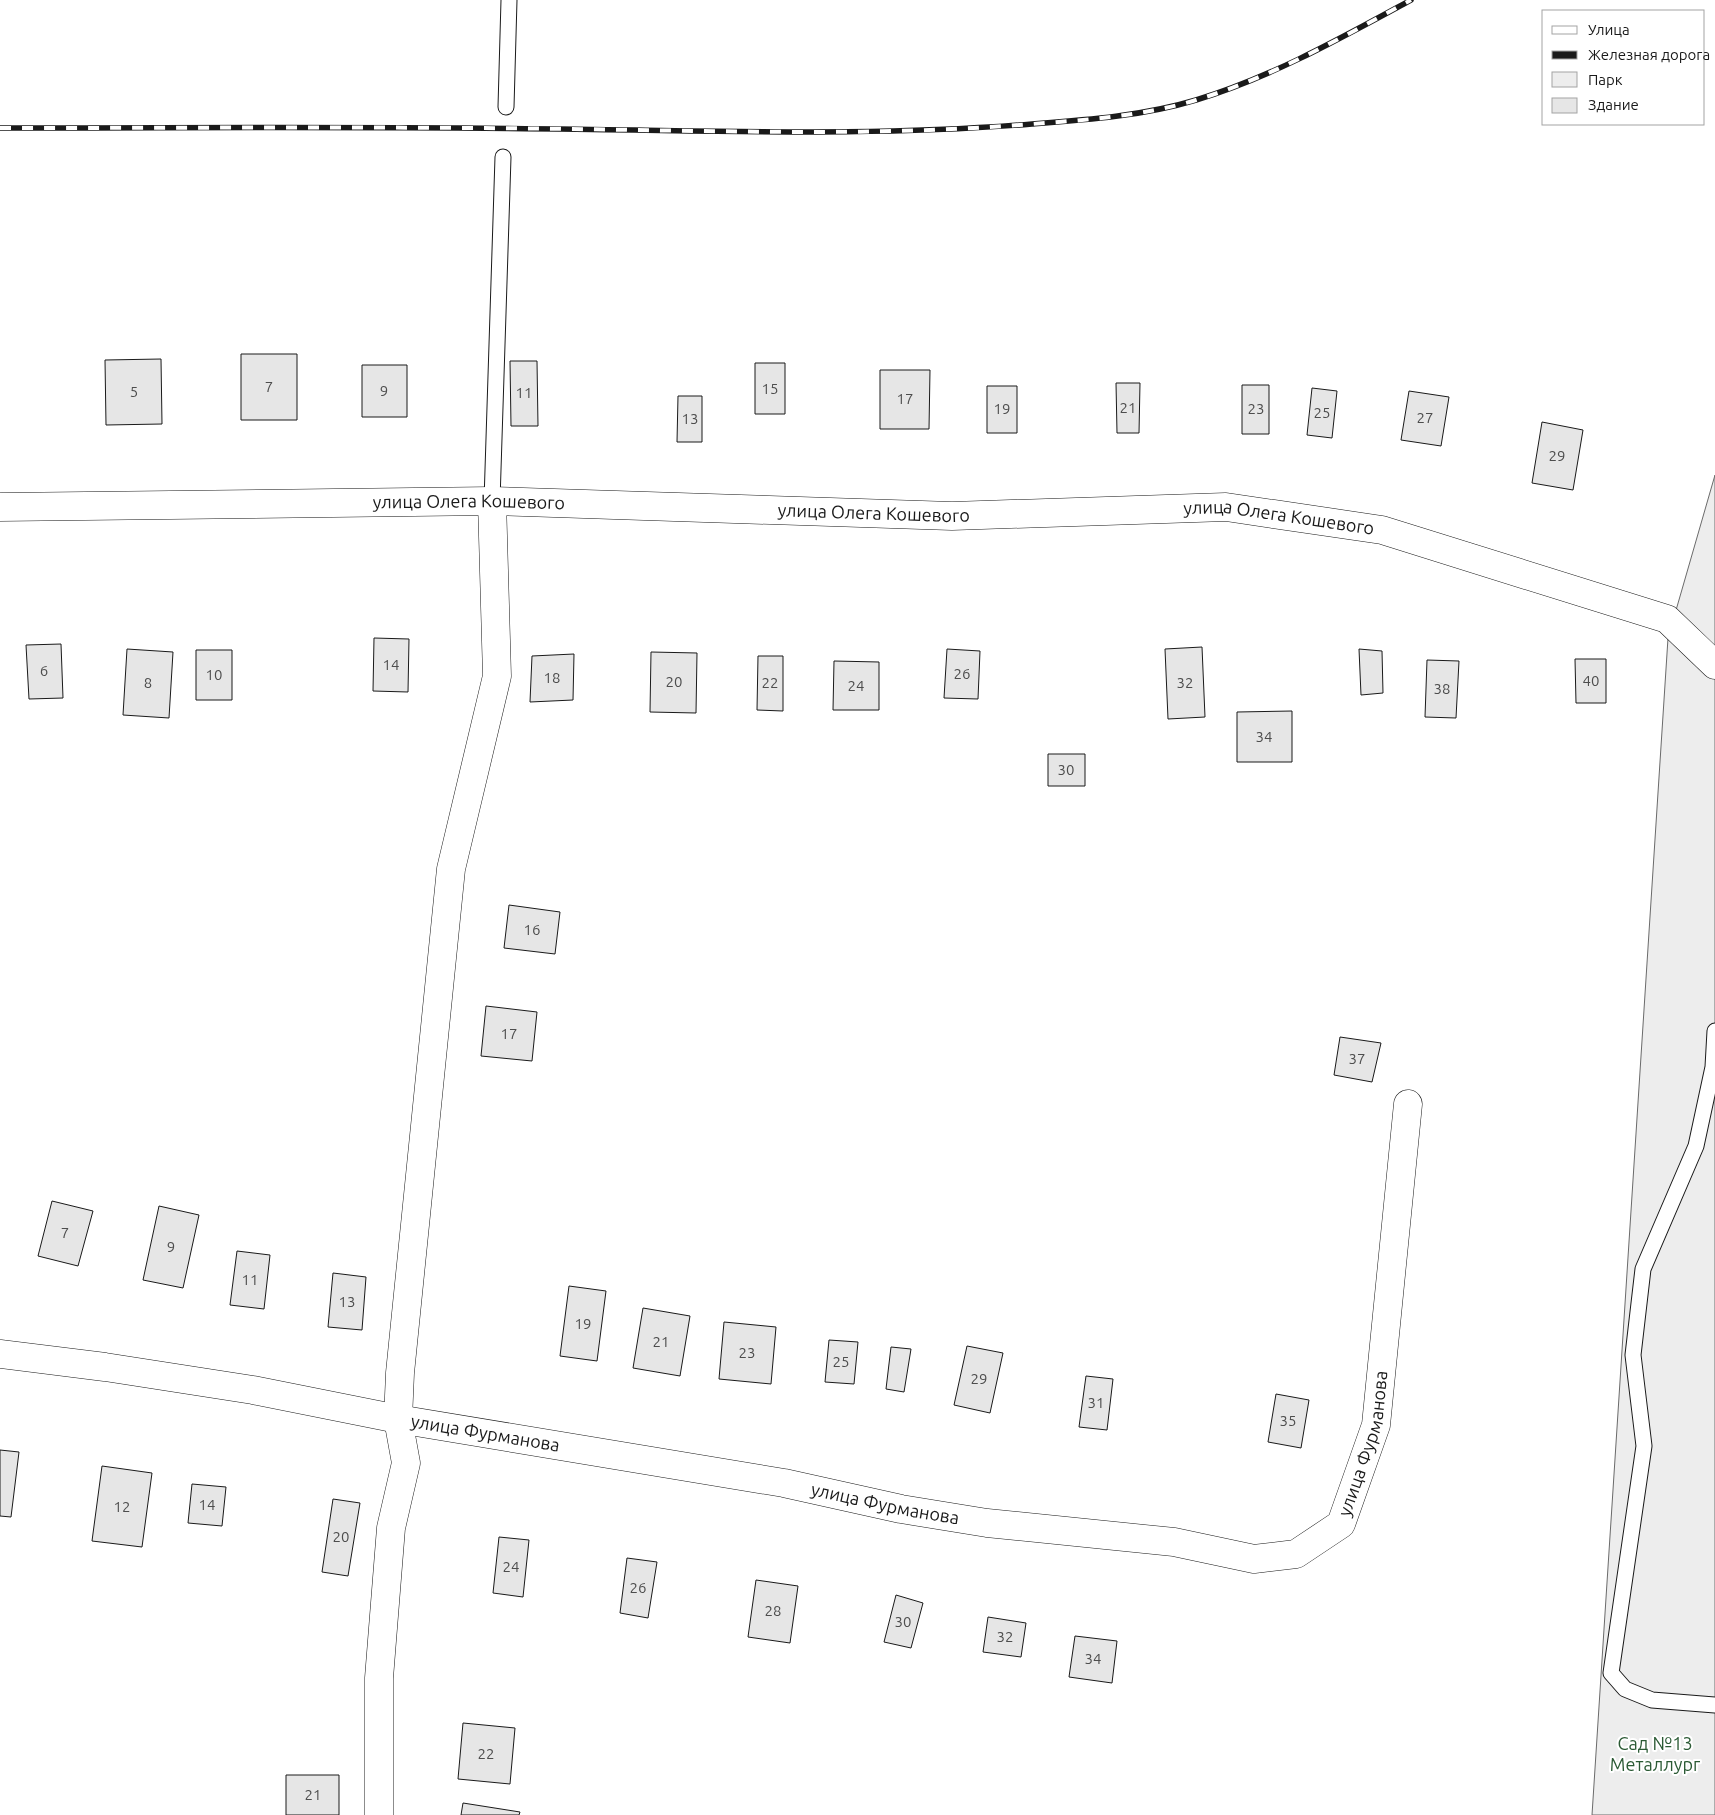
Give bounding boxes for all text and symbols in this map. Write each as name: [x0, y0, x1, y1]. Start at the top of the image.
legend: [1542, 10, 1705, 125]
text: Улица: [1588, 21, 1630, 38]
text: Железная дорога: [1588, 46, 1710, 63]
text: Парк: [1588, 71, 1623, 88]
text: Здание: [1588, 96, 1639, 113]
house number: 7: [265, 378, 273, 395]
house number: 15: [762, 380, 778, 397]
house number: 9: [380, 382, 388, 399]
house number: 5: [130, 383, 138, 400]
house number: 11: [516, 384, 532, 401]
house number: 17: [897, 390, 913, 407]
house number: 21: [1120, 399, 1136, 416]
house number: 19: [994, 400, 1010, 417]
house number: 23: [1248, 400, 1264, 417]
house number: 25: [1314, 404, 1330, 421]
house number: 27: [1417, 409, 1433, 426]
house number: 13: [682, 410, 698, 427]
house number: 29: [1549, 447, 1565, 464]
street label: улица Олега Кошевого: [373, 490, 565, 512]
street label: улица Олега Кошевого: [1183, 496, 1376, 538]
street label: улица Олега Кошевого: [777, 499, 970, 525]
house number: 14: [383, 656, 399, 673]
house number: 6: [40, 662, 48, 679]
house number: 26: [954, 665, 970, 682]
house number: 10: [206, 666, 222, 683]
house number: 18: [544, 669, 560, 686]
house number: 40: [1583, 672, 1599, 689]
house number: 20: [666, 673, 682, 690]
house number: 8: [144, 674, 152, 691]
house number: 22: [762, 674, 778, 691]
house number: 32: [1177, 674, 1193, 691]
house number: 24: [848, 677, 864, 694]
house number: 38: [1434, 680, 1450, 697]
house number: 34: [1256, 728, 1272, 745]
house number: 30: [1058, 761, 1074, 778]
house number: 16: [524, 921, 540, 938]
house number: 17: [501, 1025, 517, 1042]
house number: 37: [1349, 1050, 1365, 1067]
house number: 7: [61, 1224, 69, 1241]
house number: 9: [167, 1238, 175, 1255]
house number: 11: [242, 1271, 258, 1288]
house number: 13: [339, 1293, 355, 1310]
house number: 19: [575, 1315, 591, 1332]
house number: 21: [653, 1333, 669, 1350]
house number: 23: [739, 1344, 755, 1361]
house number: 25: [833, 1353, 849, 1370]
house number: 29: [971, 1370, 987, 1387]
street label: улица Фурманова: [1334, 1370, 1390, 1519]
house number: 31: [1088, 1394, 1104, 1411]
street label: улица Фурманова: [410, 1410, 562, 1455]
house number: 35: [1280, 1412, 1296, 1429]
street label: улица Фурманова: [809, 1478, 961, 1527]
house number: 14: [199, 1496, 215, 1513]
house number: 12: [114, 1498, 130, 1515]
house number: 20: [333, 1528, 349, 1545]
house number: 24: [503, 1558, 519, 1575]
house number: 26: [630, 1579, 646, 1596]
house number: 28: [765, 1602, 781, 1619]
house number: 30: [895, 1613, 911, 1630]
house number: 32: [997, 1628, 1013, 1645]
house number: 34: [1085, 1650, 1101, 1667]
park label: Сад №13 Металлург: [1610, 1733, 1700, 1774]
house number: 22: [478, 1745, 494, 1762]
house number: 21: [305, 1786, 321, 1803]

